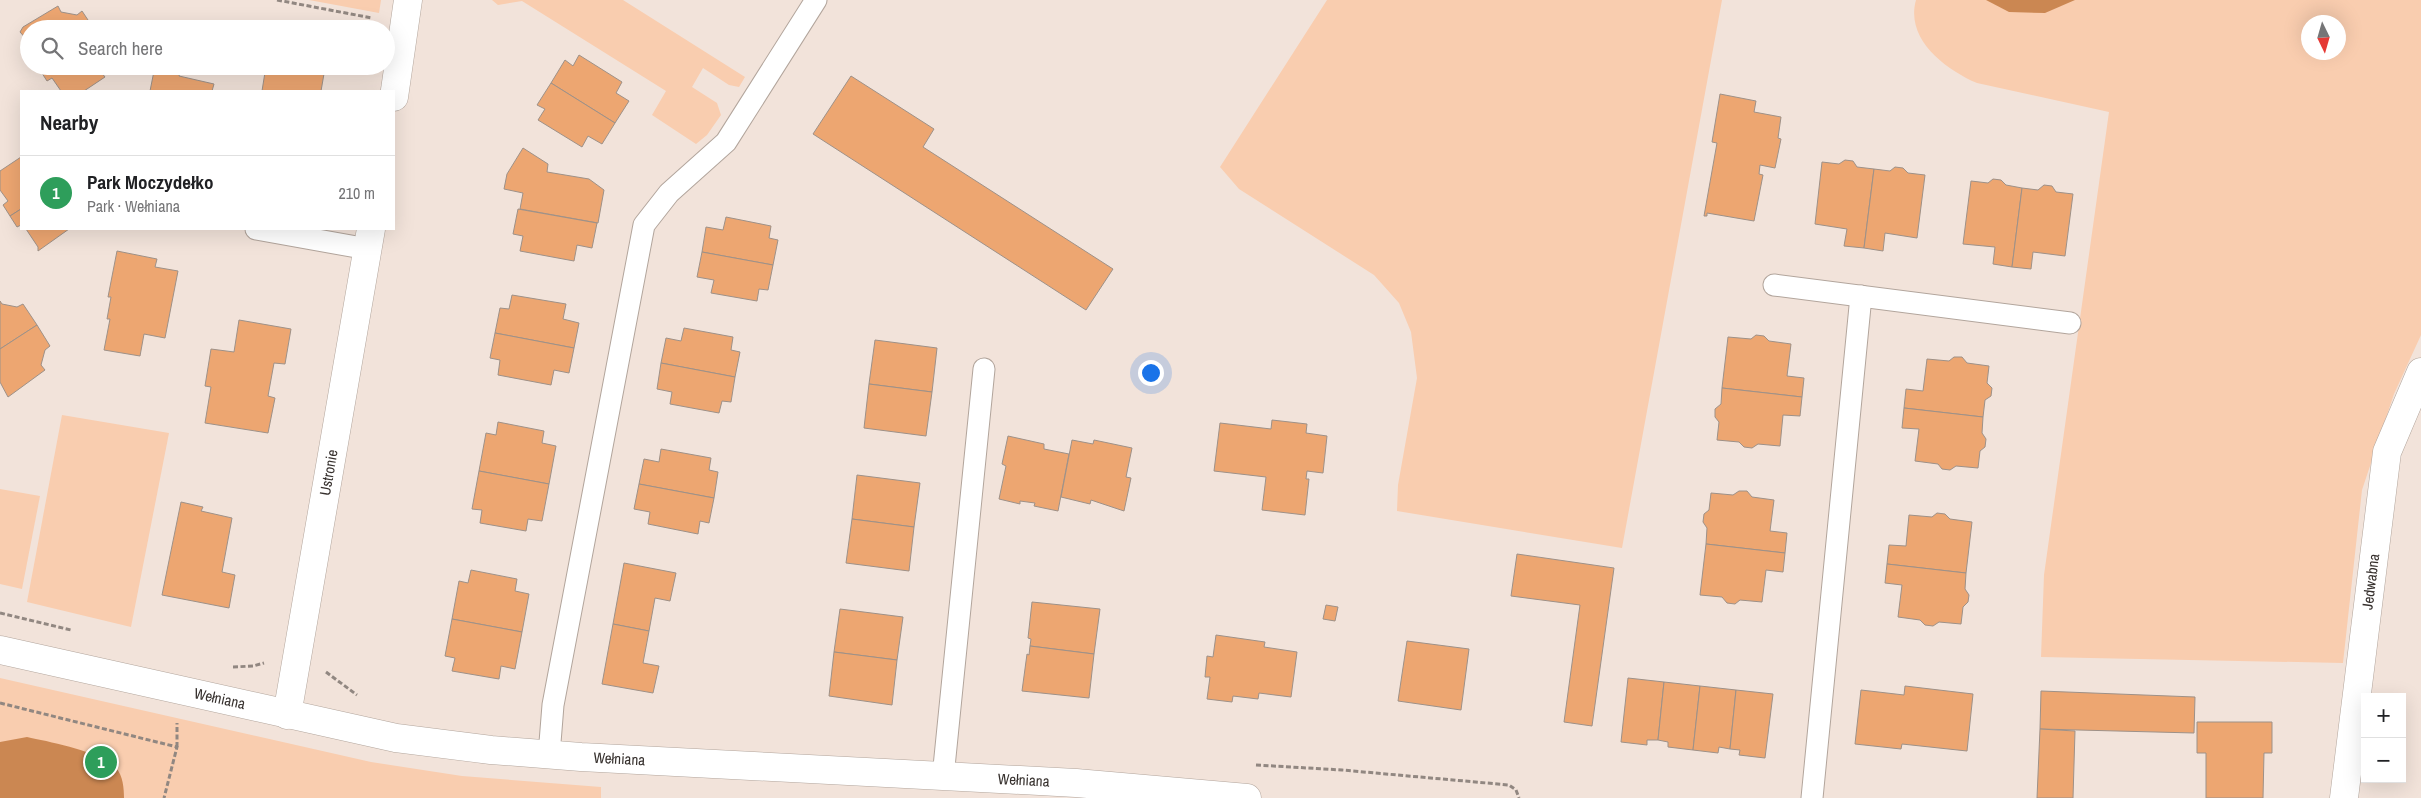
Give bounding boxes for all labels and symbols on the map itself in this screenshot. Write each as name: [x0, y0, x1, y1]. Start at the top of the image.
north arrow: [2301, 15, 2346, 60]
your location: [1138, 360, 1164, 386]
street label: Ustronie: [314, 448, 343, 497]
street label: Jedwabna: [2357, 552, 2384, 611]
street label: Wełniana: [192, 682, 247, 714]
pin: 1: [85, 743, 117, 781]
street label: Wełniana: [593, 747, 646, 770]
street label: Wełniana: [997, 768, 1050, 792]

